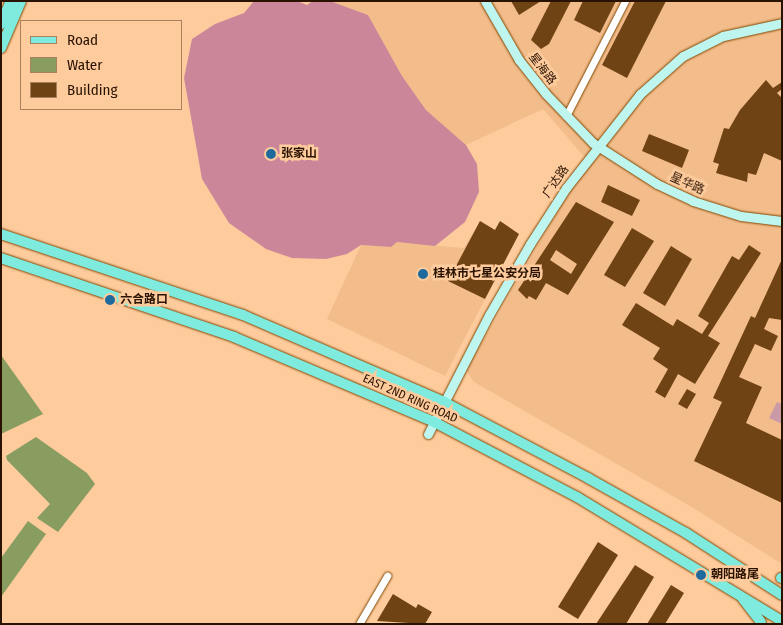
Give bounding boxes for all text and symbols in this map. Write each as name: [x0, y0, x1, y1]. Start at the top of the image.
legend: [20, 20, 182, 110]
text: Road: [67, 31, 98, 49]
street label: 星海路: [525, 50, 559, 88]
text: Water: [67, 56, 102, 74]
text: Building: [67, 81, 118, 99]
place label: 张家山: [281, 147, 317, 161]
marker: 张家山: [265, 148, 277, 160]
street label: 广达路: [540, 163, 572, 201]
street label: 星华路: [668, 170, 706, 198]
place label: 桂林市七星公安分局: [433, 267, 541, 281]
marker: 桂林市七星公安分局: [417, 268, 429, 280]
place label: 六合路口: [120, 293, 168, 307]
marker: 六合路口: [104, 294, 116, 306]
street label: EAST 2ND RING ROAD: [360, 372, 460, 426]
place label: 朝阳路尾: [711, 568, 759, 582]
marker: 朝阳路尾: [695, 569, 707, 581]

